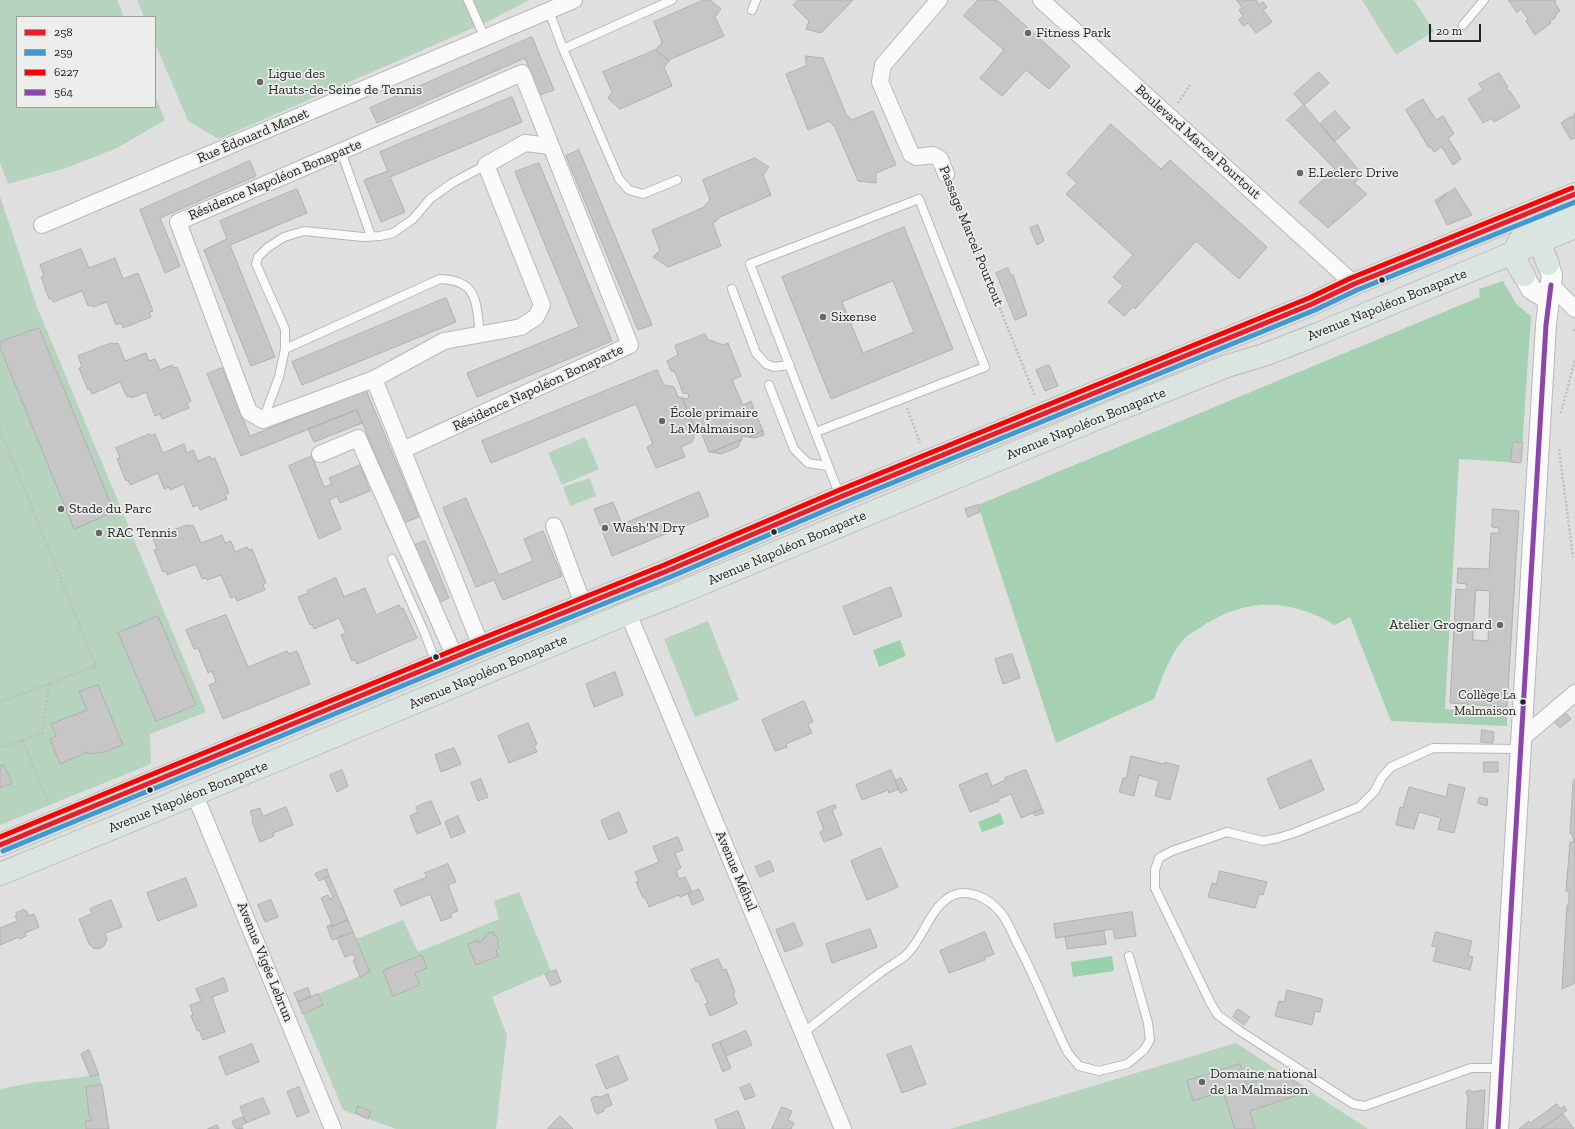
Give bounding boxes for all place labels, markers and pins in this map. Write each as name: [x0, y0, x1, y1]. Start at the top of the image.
place label: Fitness Park: [1036, 25, 1111, 41]
marker: Fitness Park: [1023, 28, 1033, 38]
place label: Ligue des Hauts-de-Seine de Tennis: [268, 66, 422, 98]
marker: Ligue des Hauts-de-Seine de Tennis: [255, 77, 265, 87]
place label: E.Leclerc Drive: [1308, 165, 1399, 181]
marker: E.Leclerc Drive: [1295, 168, 1305, 178]
unlabelled marker: [1377, 275, 1387, 285]
place label: Sixense: [831, 309, 877, 325]
marker: Sixense: [818, 312, 828, 322]
place label: École primaire La Malmaison: [670, 405, 758, 438]
marker: École primaire La Malmaison: [657, 416, 667, 426]
place label: Stade du Parc: [69, 501, 152, 517]
marker: Stade du Parc: [56, 504, 66, 514]
place label: Wash'N Dry: [613, 520, 685, 536]
marker: Wash'N Dry: [600, 523, 610, 533]
place label: RAC Tennis: [107, 525, 177, 541]
unlabelled marker: [769, 527, 779, 537]
marker: RAC Tennis: [94, 528, 104, 538]
place label: Atelier Grognard: [1389, 617, 1492, 633]
marker: Atelier Grognard: [1495, 620, 1505, 630]
unlabelled marker: [431, 652, 441, 662]
place label: Collège La Malmaison: [1454, 687, 1516, 718]
marker: Collège La Malmaison: [1518, 697, 1528, 707]
unlabelled marker: [145, 785, 155, 795]
place label: Domaine national de la Malmaison: [1210, 1066, 1317, 1098]
marker: Domaine national de la Malmaison: [1197, 1077, 1207, 1087]

